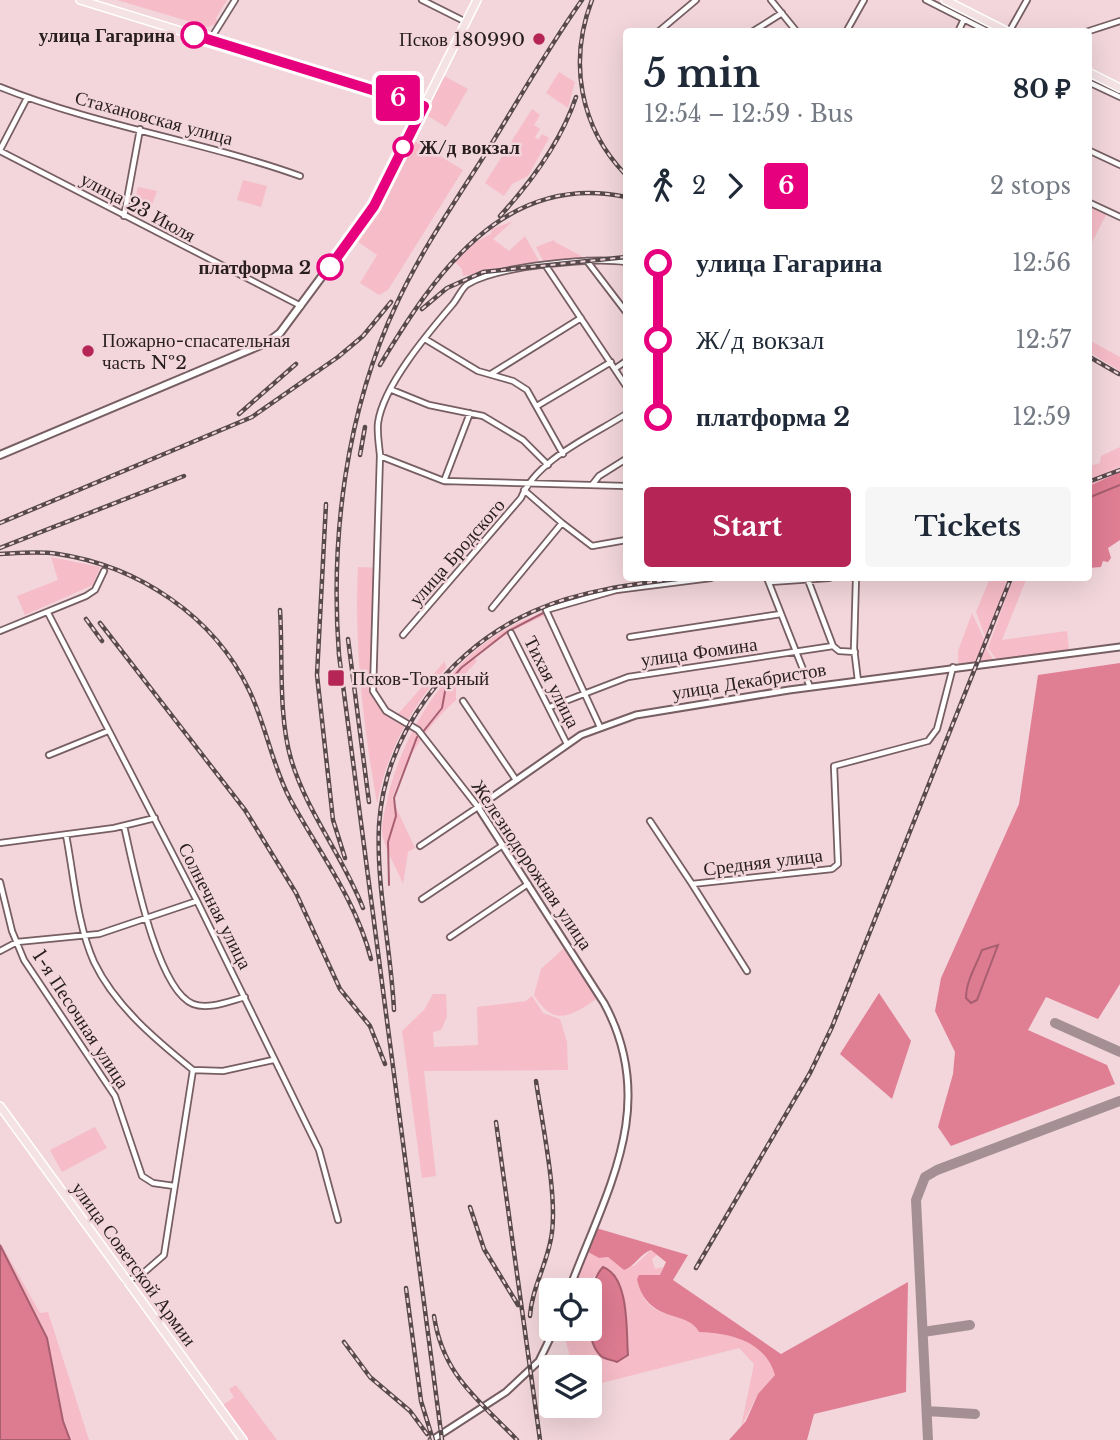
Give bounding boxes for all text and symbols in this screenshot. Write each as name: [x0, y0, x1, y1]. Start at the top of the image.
marker: улица Гагарина: [181, 22, 207, 48]
place label: улица Гагарина: [39, 24, 175, 47]
place label: Псков 180990: [399, 28, 525, 51]
marker: Псков 180990: [531, 31, 547, 47]
text: 5 min: [644, 50, 760, 97]
text: 80 ₽: [1013, 73, 1071, 105]
line badge: 6: [375, 75, 421, 121]
text: 6: [390, 83, 406, 112]
street label: Стахановская улица: [73, 86, 236, 150]
text: 12:54 – 12:59 · Bus: [644, 100, 853, 128]
place label: Ж/д вокзал: [419, 136, 520, 159]
marker: Ж/д вокзал: [393, 137, 413, 157]
street label: улица 23 Июля: [77, 167, 200, 247]
icon: walk: [644, 167, 682, 205]
icon: forward: [716, 167, 754, 205]
text: 6: [778, 171, 794, 200]
text: 2: [692, 172, 706, 200]
text: 2 stops: [990, 172, 1071, 200]
text: улица Гагарина: [696, 247, 882, 279]
text: 12:56: [1012, 249, 1071, 277]
marker: платформа 2: [317, 254, 343, 280]
place label: платформа 2: [198, 256, 311, 279]
text: Ж/д вокзал: [696, 324, 824, 356]
text: 12:57: [1015, 326, 1071, 354]
place label: Пожарно-спасательная часть №2: [102, 329, 290, 374]
marker: Пожарно-спасательная часть №2: [80, 343, 96, 359]
text: платформа 2: [696, 401, 850, 433]
text: 12:59: [1012, 403, 1071, 431]
button: Start: [644, 487, 851, 567]
button: Tickets: [865, 487, 1071, 567]
street label: улица Бродского: [404, 494, 510, 610]
street label: Тихая улица: [519, 632, 585, 732]
street label: улица Фомина: [639, 632, 759, 672]
street label: улица Декабристов: [670, 657, 828, 705]
place label: Псков-Товарный: [352, 667, 489, 690]
marker: Псков-Товарный: [326, 668, 346, 688]
street label: Железнодорожная улица: [467, 776, 598, 955]
street label: Солнечная улица: [173, 839, 257, 974]
street label: Средняя улица: [702, 843, 825, 881]
street label: 1-я Песочная улица: [28, 945, 135, 1093]
street label: улица Советской Армии: [67, 1177, 201, 1351]
map controls: [539, 1278, 602, 1418]
button: locate: [539, 1278, 602, 1341]
button: layers: [539, 1355, 602, 1418]

